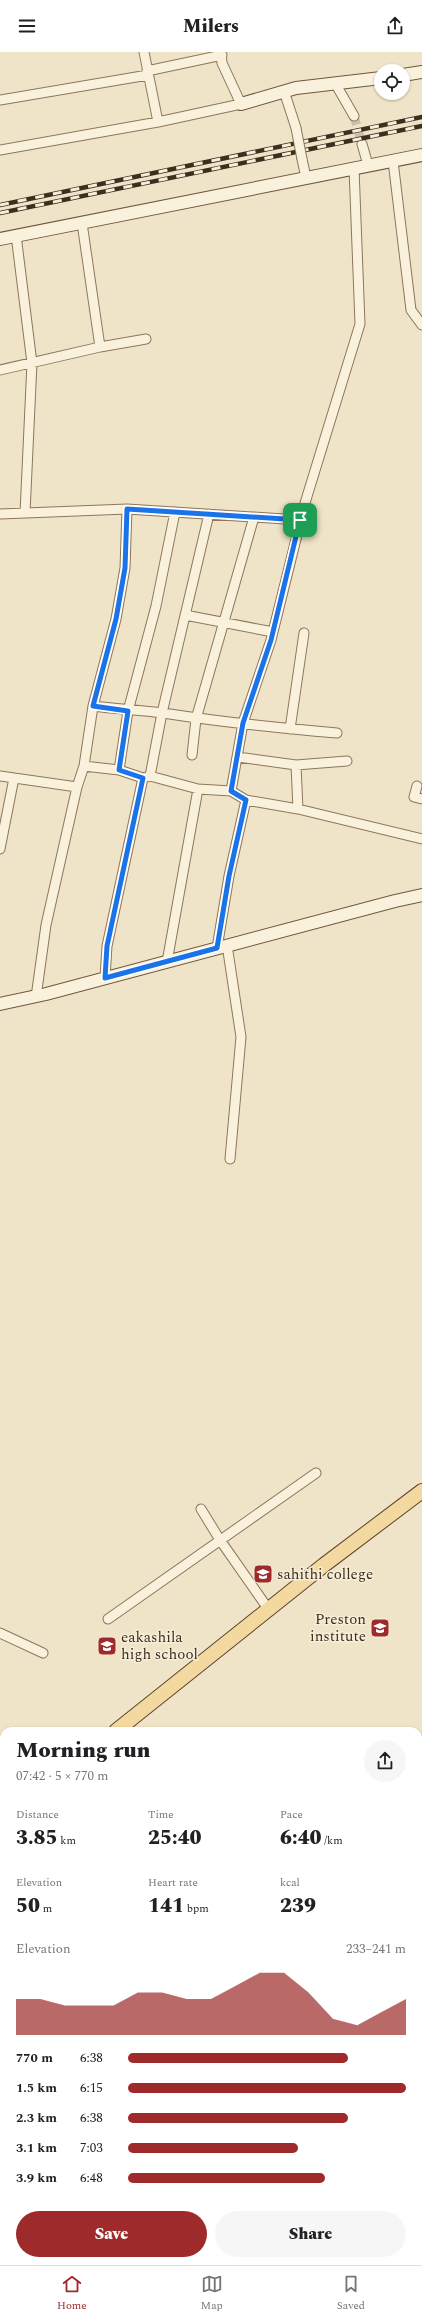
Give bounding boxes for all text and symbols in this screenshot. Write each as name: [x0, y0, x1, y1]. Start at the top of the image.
text: Milers: [183, 13, 239, 40]
icon: menu: [16, 15, 38, 37]
icon: share: [384, 15, 406, 37]
map controls: [374, 64, 410, 100]
button: locate: [374, 64, 410, 100]
pin: [283, 503, 317, 537]
icon: arrive: [289, 509, 311, 531]
school or university icon: sahithi college: [252, 1563, 274, 1585]
place label: sahithi college: [277, 1563, 373, 1586]
place label: Preston institute: [310, 1608, 366, 1648]
school or university icon: Preston institute: [369, 1617, 391, 1639]
place label: eakashila high school: [121, 1626, 198, 1666]
school or university icon: eakashila high school: [96, 1635, 118, 1657]
text: Morning run: [16, 1734, 151, 1767]
button: share: [364, 1740, 406, 1782]
text: 07:42 · 5 × 770 m: [16, 1766, 108, 1786]
text: Distance: [16, 1806, 59, 1823]
text: Time: [148, 1806, 174, 1823]
text: Pace: [280, 1806, 303, 1823]
text: 3.85: [16, 1823, 58, 1853]
text: 25:40: [148, 1823, 202, 1853]
text: 6:40: [280, 1823, 322, 1853]
text: km: [58, 1832, 76, 1849]
text: /km: [322, 1832, 343, 1849]
text: Elevation: [16, 1874, 62, 1891]
text: Heart rate: [148, 1874, 198, 1891]
text: kcal: [280, 1874, 300, 1891]
text: 50: [16, 1891, 40, 1921]
text: 141: [148, 1891, 184, 1921]
text: 239: [280, 1891, 316, 1921]
text: m: [40, 1900, 52, 1917]
text: bpm: [184, 1900, 209, 1917]
text: Elevation: [16, 1939, 70, 1959]
text: 233–241 m: [346, 1939, 406, 1959]
text: 770 m: [16, 2048, 53, 2068]
text: 6:38: [80, 2048, 103, 2068]
text: 1.5 km: [16, 2078, 57, 2098]
text: 6:15: [80, 2078, 103, 2098]
text: 2.3 km: [16, 2108, 57, 2128]
text: 6:38: [80, 2108, 103, 2128]
text: 3.1 km: [16, 2138, 57, 2158]
text: 7:03: [80, 2138, 103, 2158]
text: 3.9 km: [16, 2168, 57, 2188]
text: 6:48: [80, 2168, 103, 2188]
button: Save: [16, 2211, 207, 2257]
button: Share: [215, 2211, 406, 2257]
tab: Home: [57, 2273, 87, 2314]
tab: Map: [201, 2273, 223, 2314]
tab: Saved: [337, 2273, 365, 2314]

